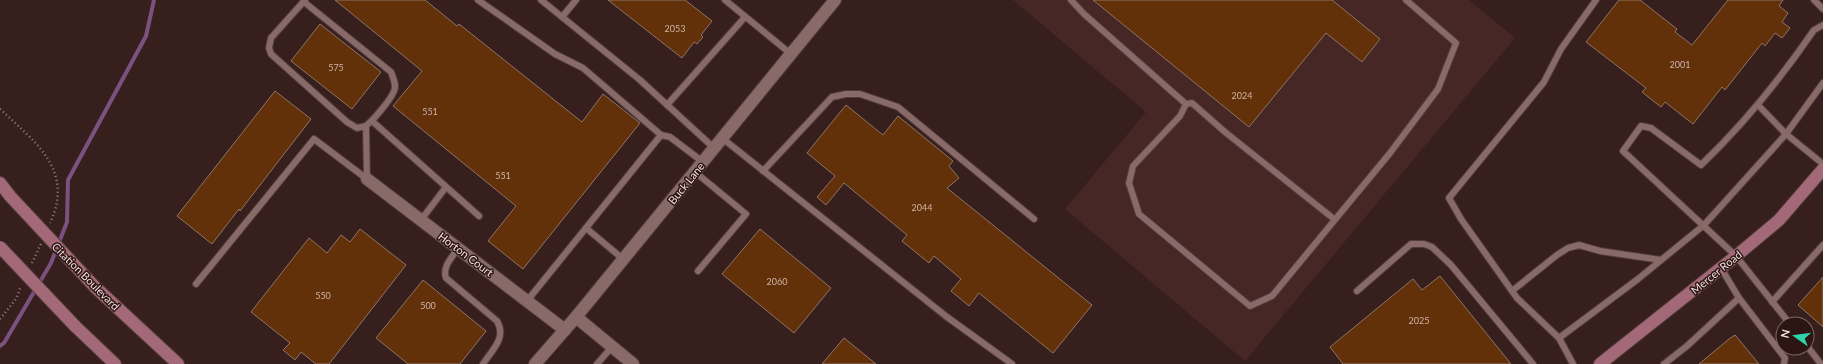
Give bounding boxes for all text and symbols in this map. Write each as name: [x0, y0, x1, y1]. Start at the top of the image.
house number: 2053: [665, 23, 685, 34]
house number: 2001: [1670, 59, 1690, 70]
house number: 575: [328, 62, 344, 73]
house number: 2024: [1232, 90, 1252, 101]
house number: 551: [422, 106, 438, 117]
street label: Buck Lane: [665, 159, 707, 206]
house number: 551: [495, 170, 511, 181]
house number: 2044: [912, 202, 932, 213]
street label: Horton Court: [436, 229, 496, 279]
street label: Citation Boulevard: [50, 240, 122, 312]
street label: Mercer Road: [1688, 248, 1744, 296]
house number: 2060: [767, 276, 787, 287]
house number: 550: [315, 290, 331, 301]
house number: 500: [420, 300, 436, 311]
house number: 2025: [1409, 315, 1429, 326]
north arrow: [1775, 316, 1815, 356]
text: N: [1777, 328, 1792, 339]

